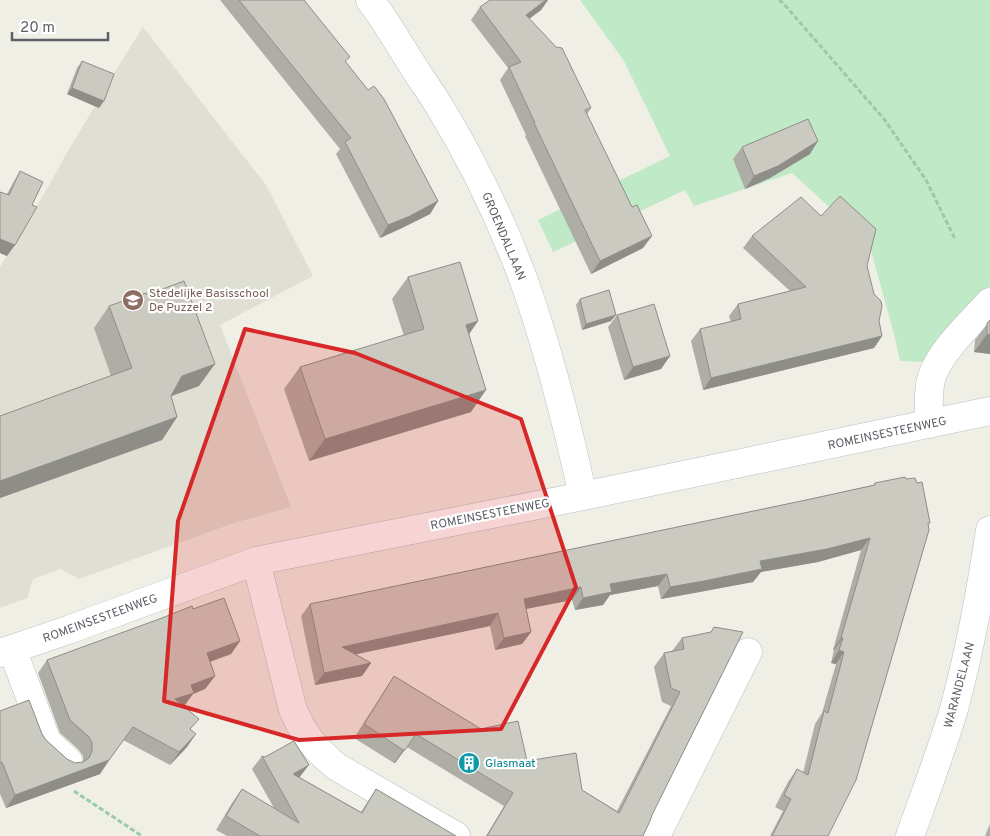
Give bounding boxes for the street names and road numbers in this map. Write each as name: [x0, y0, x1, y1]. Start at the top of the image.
street label: GROENDALLAAN: [477, 190, 529, 283]
street label: ROMEINSESTEENWEG: [826, 414, 948, 454]
street label: ROMEINSESTEENWEG: [429, 496, 551, 534]
street label: ROMEINSESTEENWEG: [41, 591, 160, 647]
street label: WARANDELAAN: [941, 641, 979, 730]

